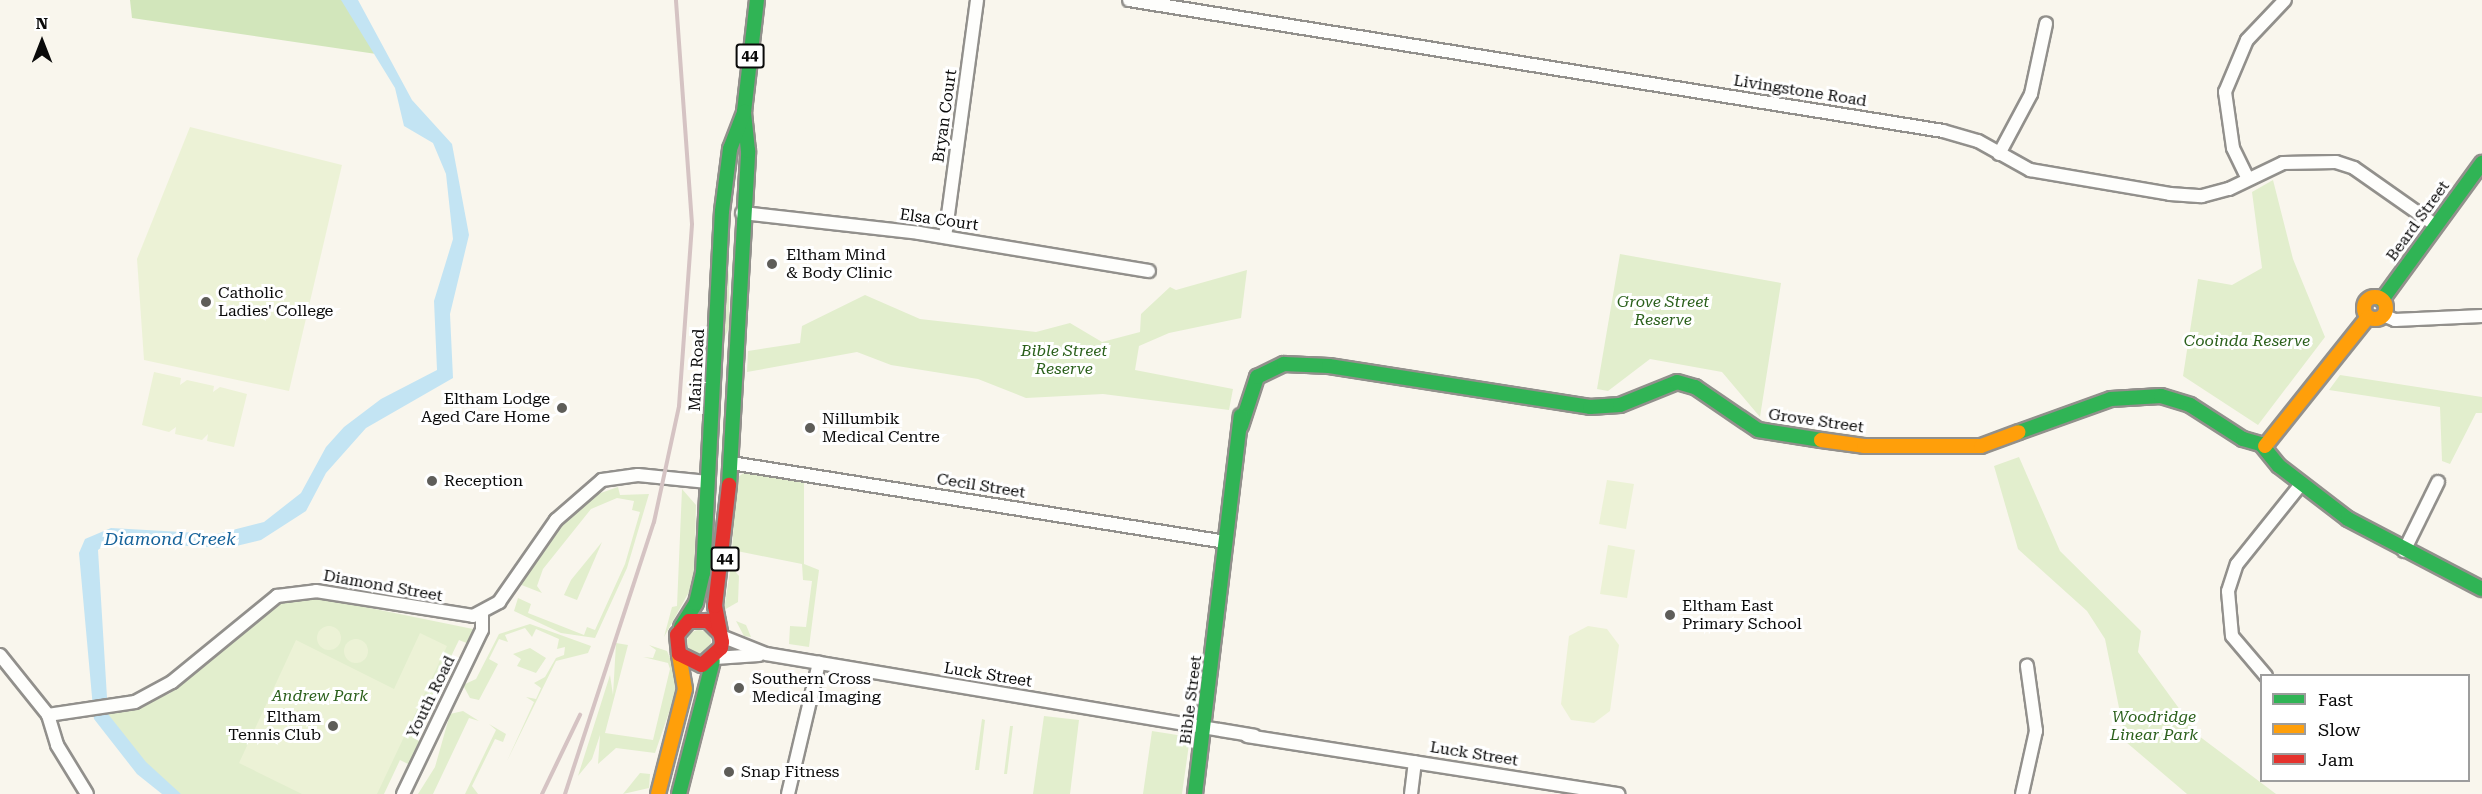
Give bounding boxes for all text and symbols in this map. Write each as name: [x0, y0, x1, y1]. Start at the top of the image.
north arrow: [12, 12, 72, 72]
text: N: [36, 14, 48, 33]
road number: 44: [735, 44, 765, 68]
street label: Bryan Court: [929, 68, 961, 164]
street label: Livingstone Road: [1732, 71, 1868, 111]
street label: Beard Street: [2382, 177, 2454, 265]
street label: Elsa Court: [898, 205, 980, 235]
place label: Eltham Mind & Body Clinic: [786, 245, 892, 283]
marker: Eltham Mind & Body Clinic: [763, 255, 781, 273]
place label: Catholic Ladies' College: [218, 283, 333, 321]
park label: Grove Street Reserve: [1617, 292, 1709, 330]
marker: Catholic Ladies' College: [199, 295, 213, 309]
street label: Main Road: [685, 328, 709, 412]
park label: Cooinda Reserve: [2184, 331, 2310, 351]
park label: Bible Street Reserve: [1021, 341, 1107, 379]
place label: Eltham Lodge Aged Care Home: [421, 389, 550, 427]
marker: Eltham Lodge Aged Care Home: [555, 401, 569, 415]
street label: Grove Street: [1767, 405, 1865, 437]
place label: Nillumbik Medical Centre: [822, 409, 940, 447]
marker: Nillumbik Medical Centre: [803, 421, 817, 435]
street label: Cecil Street: [935, 470, 1027, 502]
place label: Reception: [444, 471, 523, 491]
marker: Reception: [425, 474, 439, 488]
water label: Diamond Creek: [104, 528, 236, 550]
road number: 44: [710, 547, 740, 571]
street label: Diamond Street: [322, 566, 444, 606]
place label: Eltham East Primary School: [1682, 596, 1802, 634]
marker: Eltham East Primary School: [1663, 608, 1677, 622]
street label: Youth Road: [403, 653, 459, 741]
street label: Bible Street: [1176, 654, 1206, 746]
street label: Luck Street: [943, 659, 1033, 691]
place label: Southern Cross Medical Imaging: [752, 669, 881, 707]
legend: [2260, 674, 2470, 782]
marker: Southern Cross Medical Imaging: [730, 679, 748, 697]
park label: Andrew Park: [272, 686, 368, 706]
text: Fast: [2318, 689, 2353, 710]
place label: Eltham Tennis Club: [228, 707, 321, 745]
park label: Woodridge Linear Park: [2110, 707, 2198, 745]
marker: Eltham Tennis Club: [326, 719, 340, 733]
text: Slow: [2318, 719, 2360, 740]
street label: Luck Street: [1429, 738, 1519, 770]
text: Jam: [2318, 749, 2354, 770]
place label: Snap Fitness: [741, 762, 839, 782]
marker: Snap Fitness: [722, 765, 736, 779]

